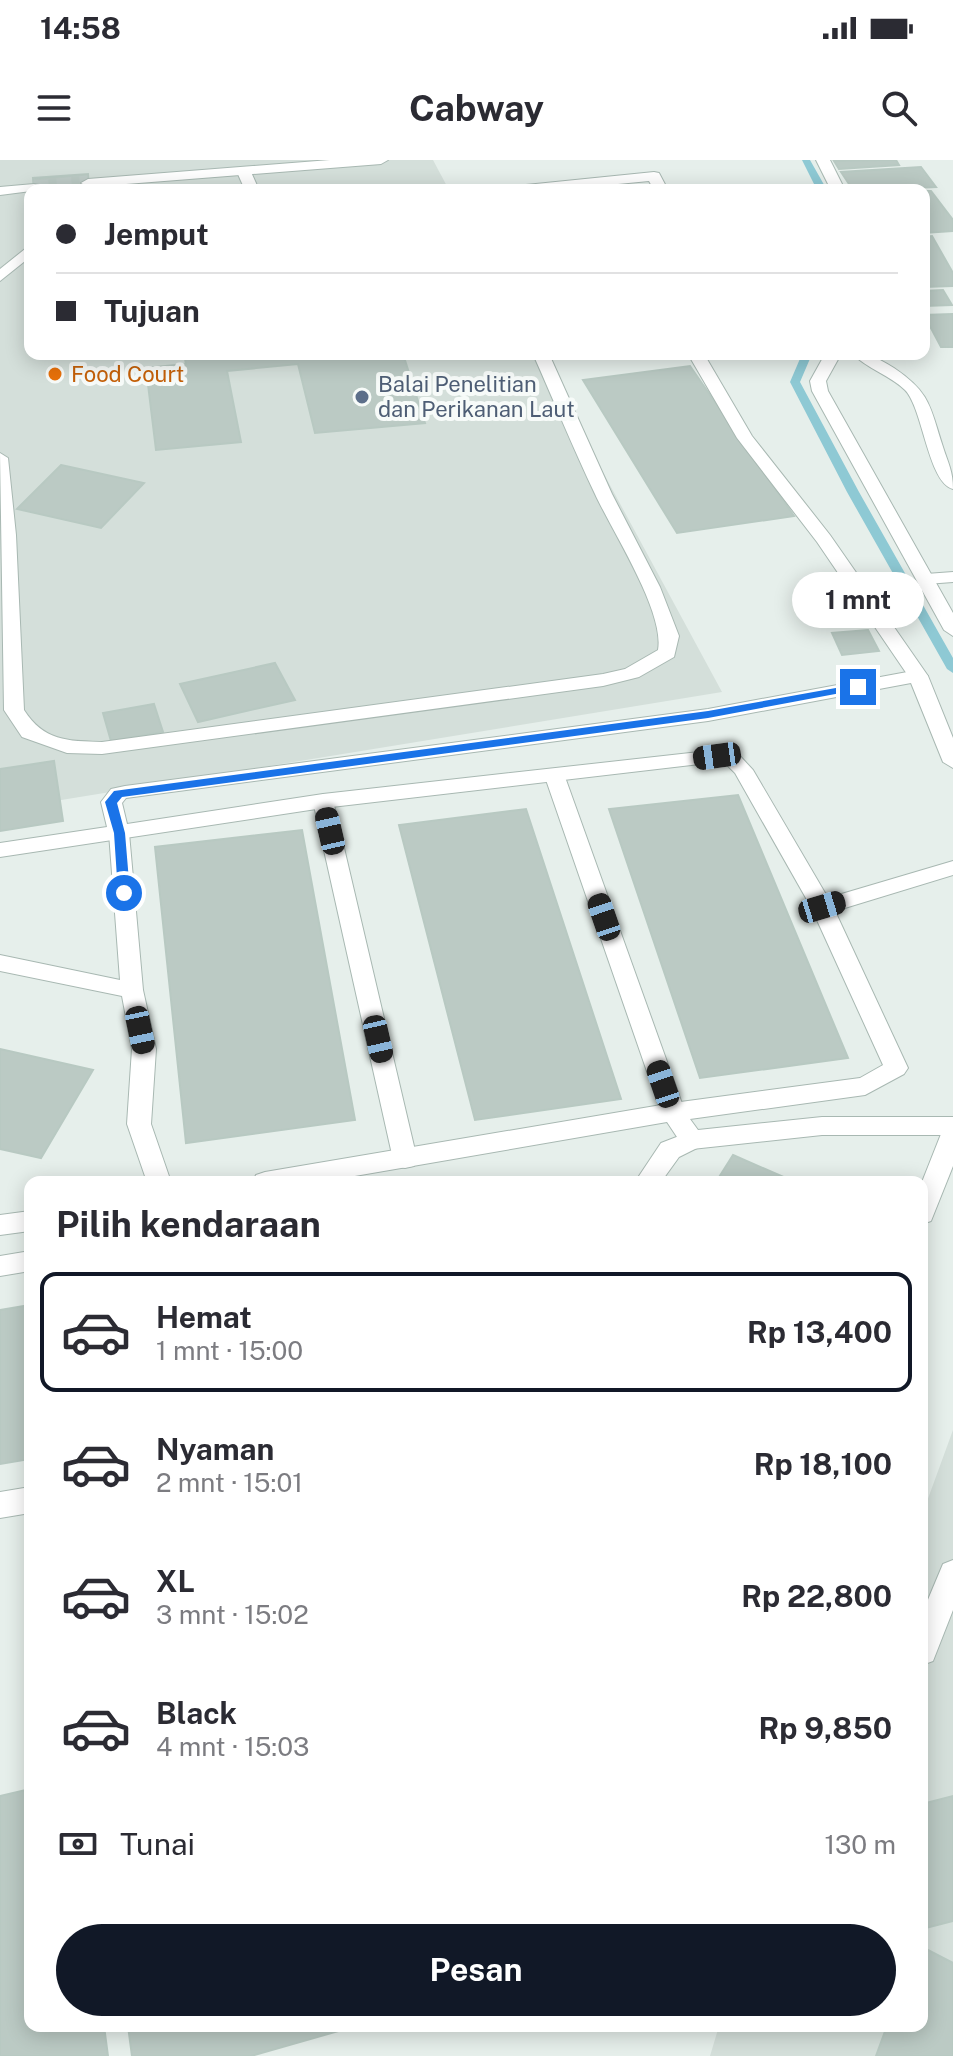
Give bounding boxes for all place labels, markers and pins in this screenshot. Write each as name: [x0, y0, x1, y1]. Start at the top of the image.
place label: Food Court: [71, 361, 184, 387]
marker: Food Court: [46, 365, 64, 383]
place label: Balai Penelitian dan Perikanan Laut: [378, 371, 575, 422]
marker: Balai Penelitian dan Perikanan Laut: [353, 388, 371, 406]

